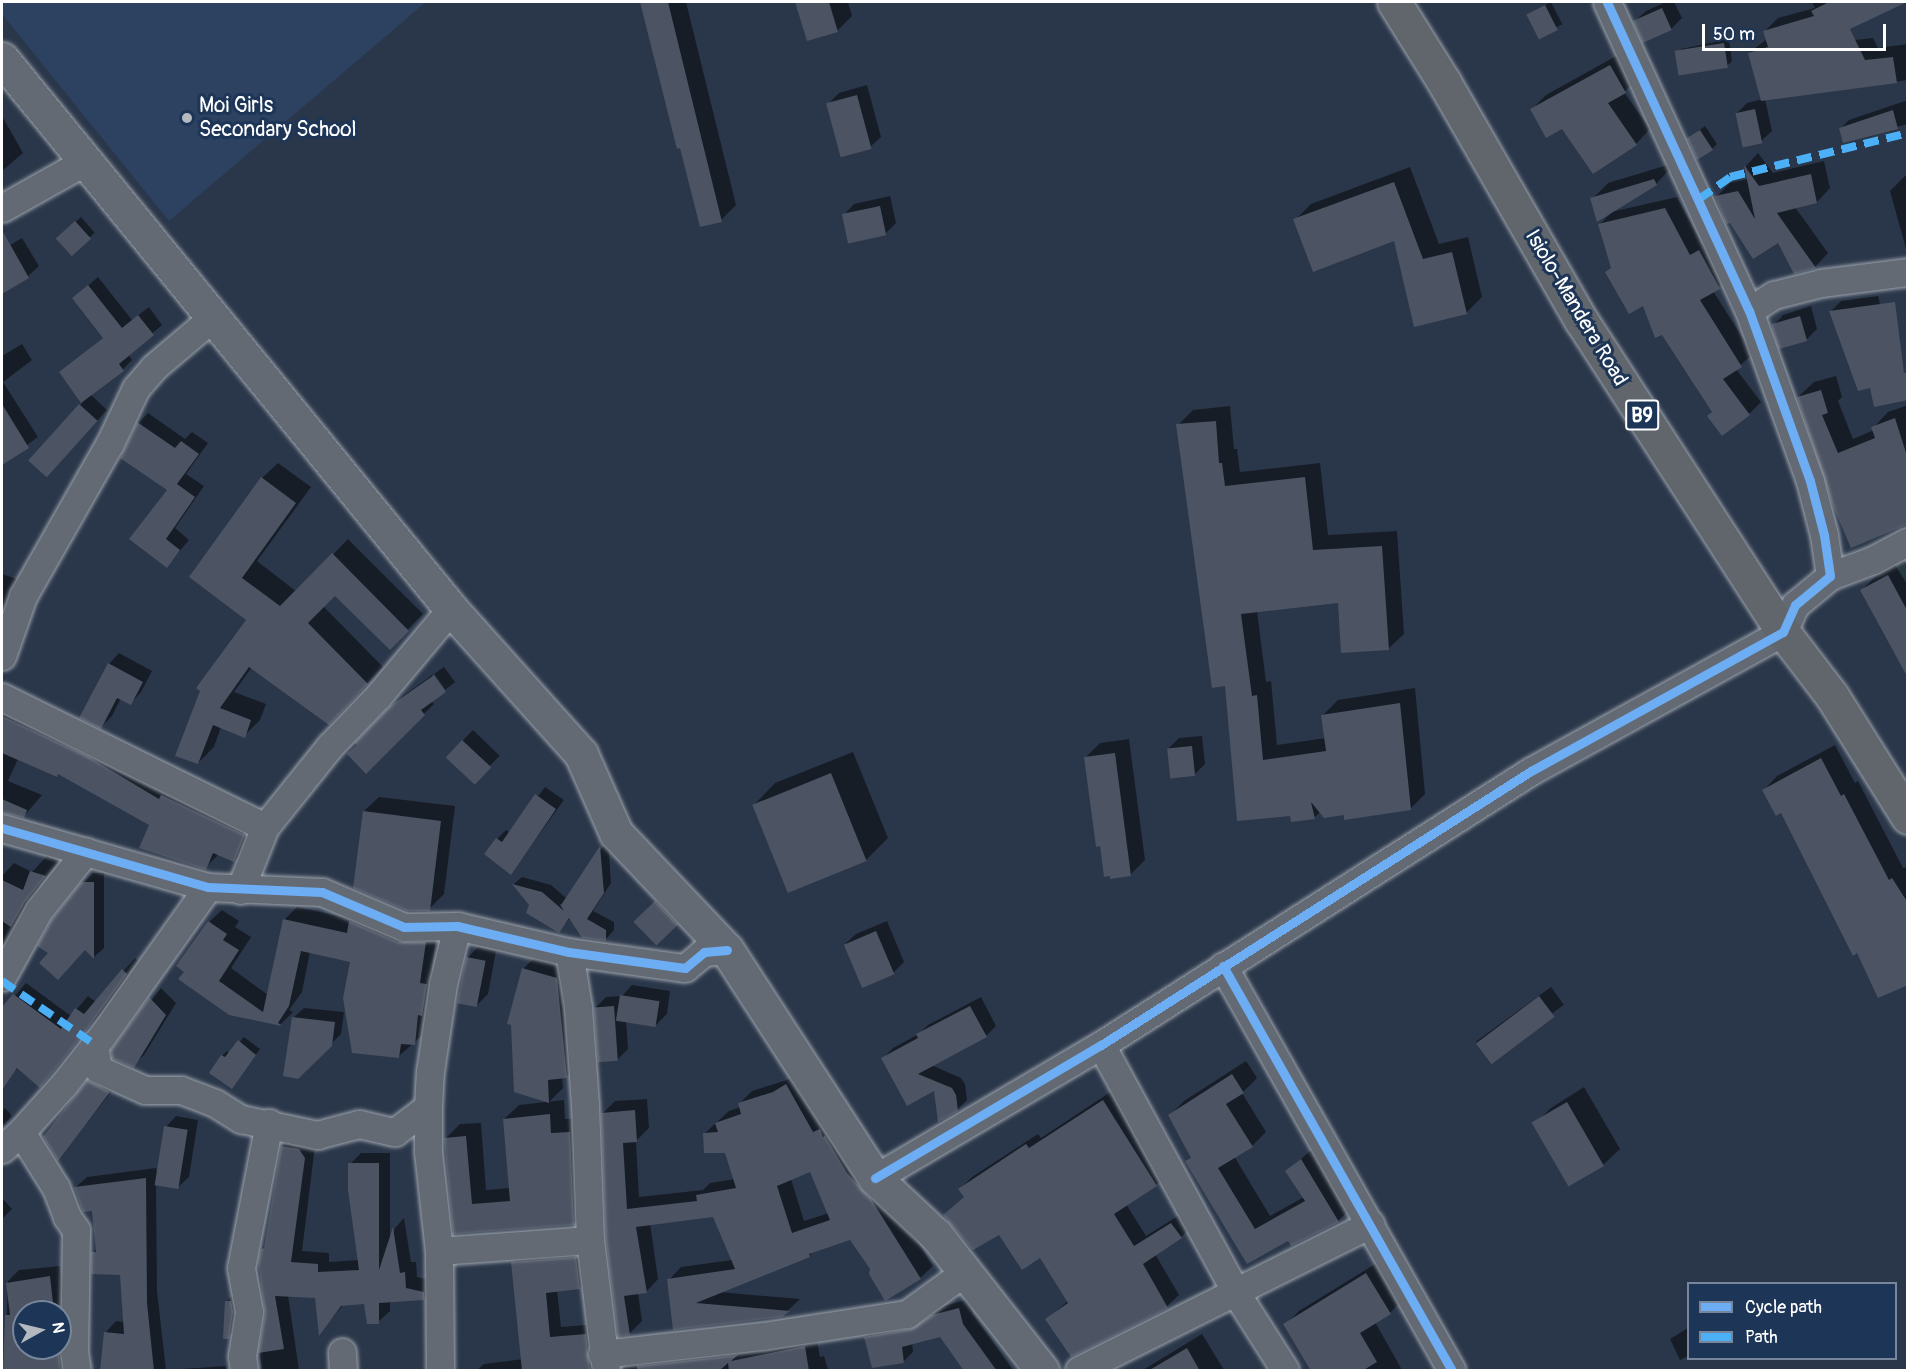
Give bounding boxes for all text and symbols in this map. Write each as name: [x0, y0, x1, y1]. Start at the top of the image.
scale bar: [1705, 12, 1890, 50]
text: 50 m: [1713, 23, 1755, 46]
place label: Moi Girls Secondary School: [199, 93, 357, 143]
marker: Moi Girls Secondary School: [180, 111, 194, 125]
street label: Isiolo-Mandera Road: [1519, 225, 1633, 391]
road number: B9: [1624, 398, 1660, 432]
legend: [1687, 1282, 1897, 1360]
text: Cycle path: [1745, 1296, 1822, 1319]
north arrow: [12, 1300, 72, 1360]
text: N: [47, 1321, 68, 1335]
text: Path: [1745, 1326, 1778, 1349]

